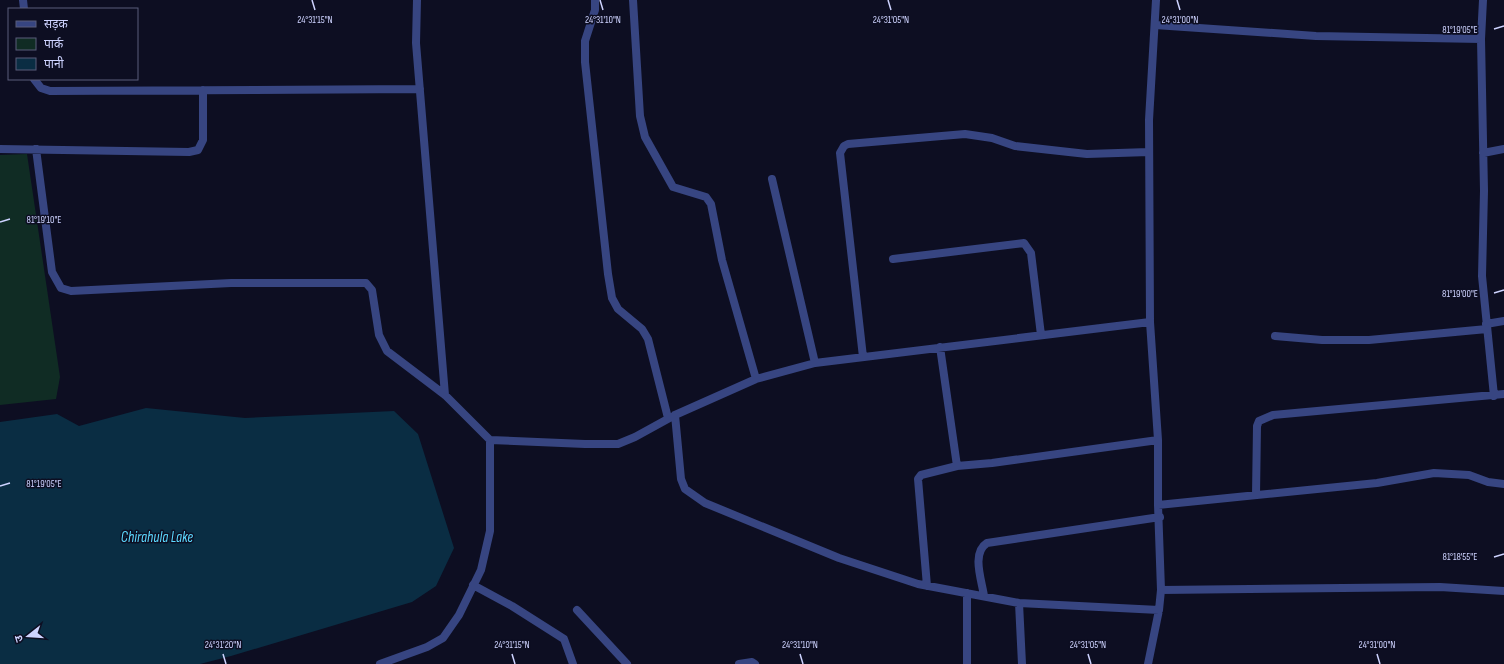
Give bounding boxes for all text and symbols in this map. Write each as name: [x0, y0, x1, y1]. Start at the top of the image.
legend: [8, 8, 138, 80]
text: 24°31'15"N: [297, 14, 333, 26]
text: 24°31'10"N: [585, 14, 621, 26]
text: 24°31'05"N: [873, 14, 909, 26]
text: 24°31'00"N: [1162, 14, 1198, 26]
text: सड़क: [44, 17, 69, 32]
text: 81°19'05"E: [1442, 24, 1478, 36]
text: पार्क: [44, 37, 64, 52]
text: पानी: [44, 56, 65, 72]
text: 81°19'10"E: [27, 214, 61, 226]
text: 81°19'00"E: [1442, 288, 1478, 300]
text: 81°19'05"E: [26, 478, 62, 490]
water label: Chirahula Lake: [121, 528, 193, 547]
text: 81°18'55"E: [1443, 551, 1477, 563]
north arrow: [8, 616, 48, 656]
text: उ: [12, 633, 26, 644]
text: 24°31'20"N: [205, 639, 241, 651]
text: 24°31'15"N: [494, 639, 530, 651]
text: 24°31'10"N: [782, 639, 818, 651]
text: 24°31'05"N: [1070, 639, 1106, 651]
text: 24°31'00"N: [1359, 639, 1395, 651]

